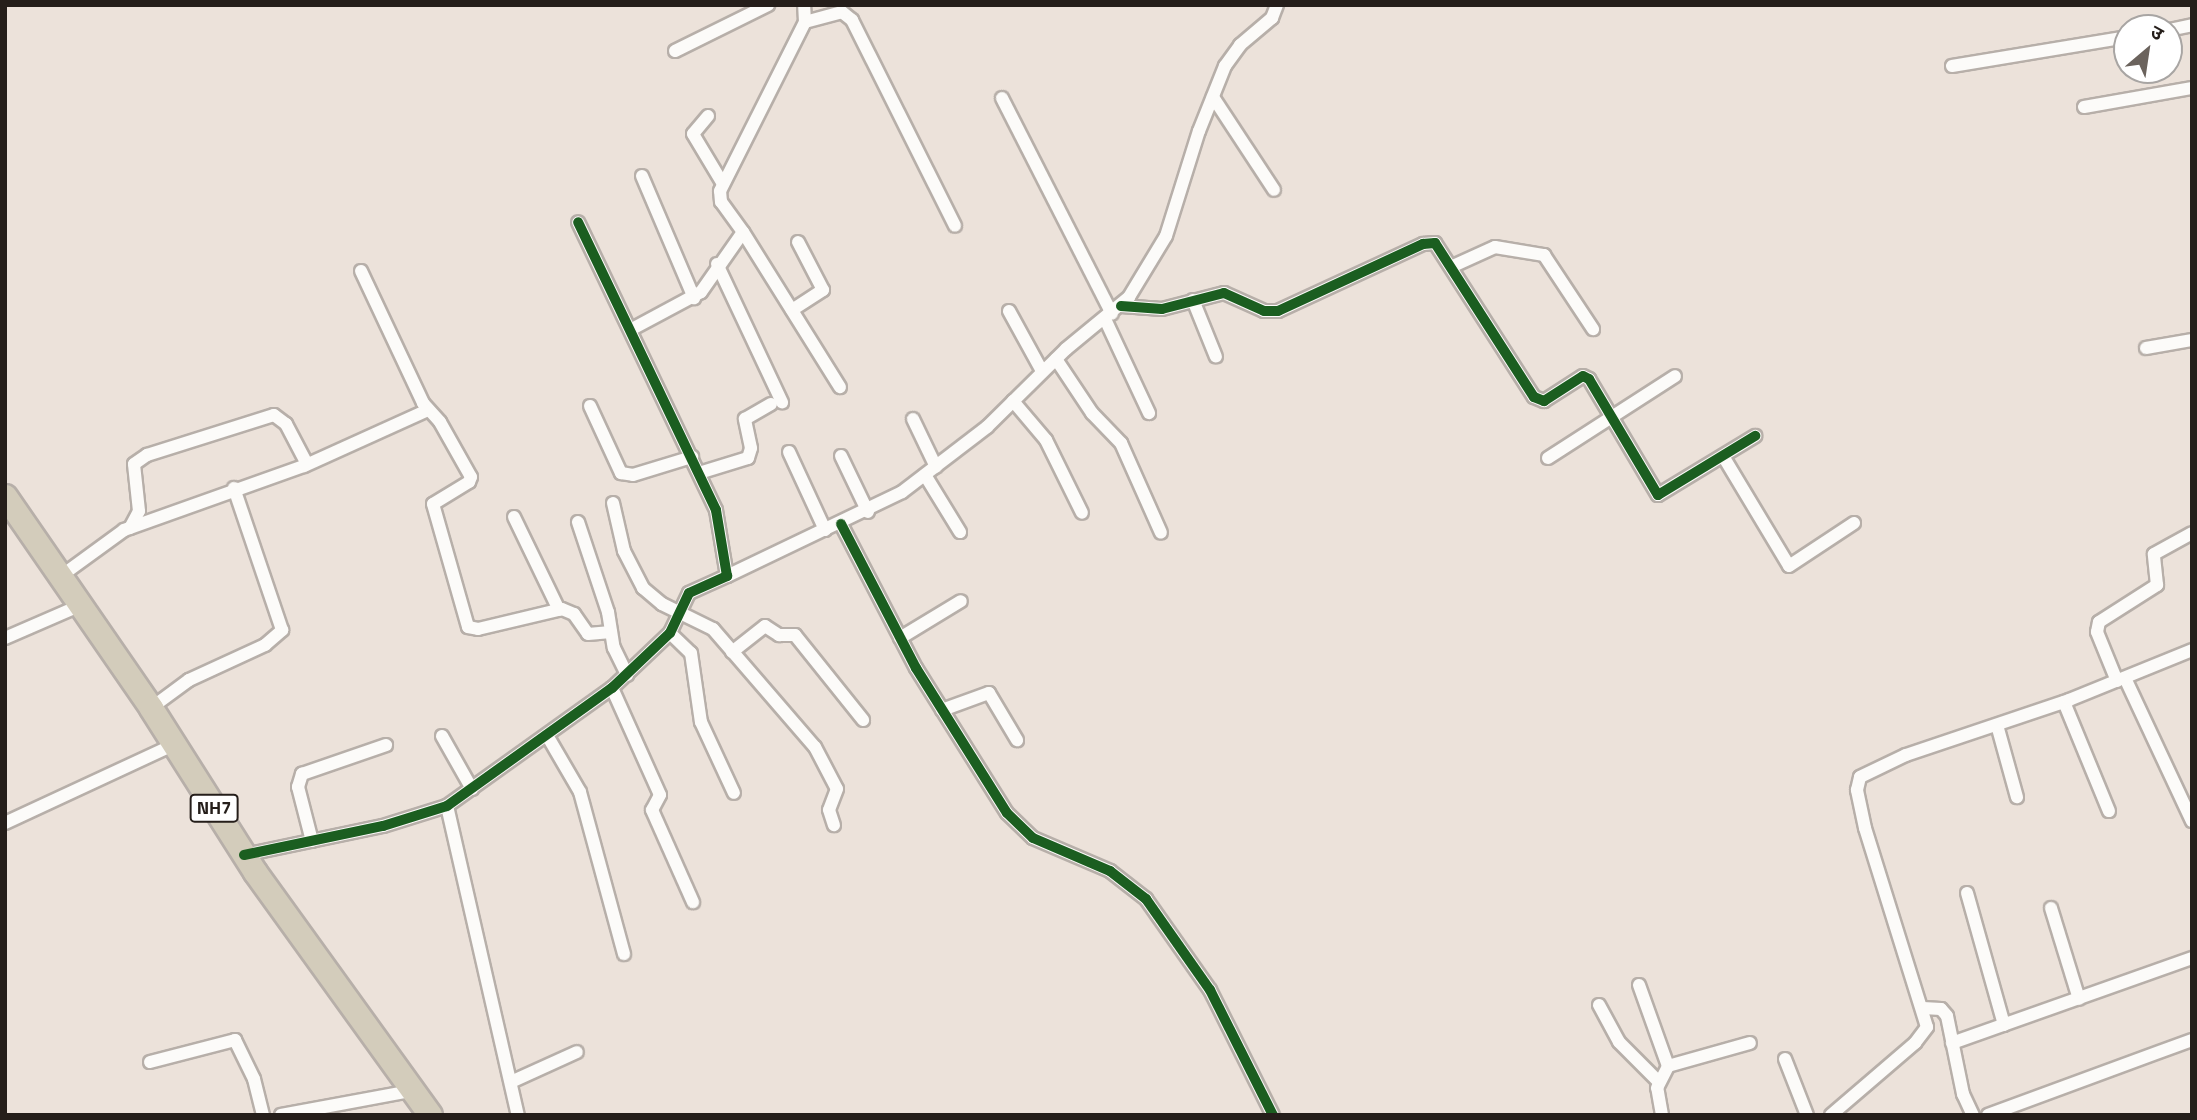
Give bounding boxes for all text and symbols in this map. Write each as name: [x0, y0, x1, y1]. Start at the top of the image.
north arrow: [2113, 14, 2183, 84]
text: उ: [2146, 17, 2169, 47]
road number: NH7: [190, 794, 238, 822]

